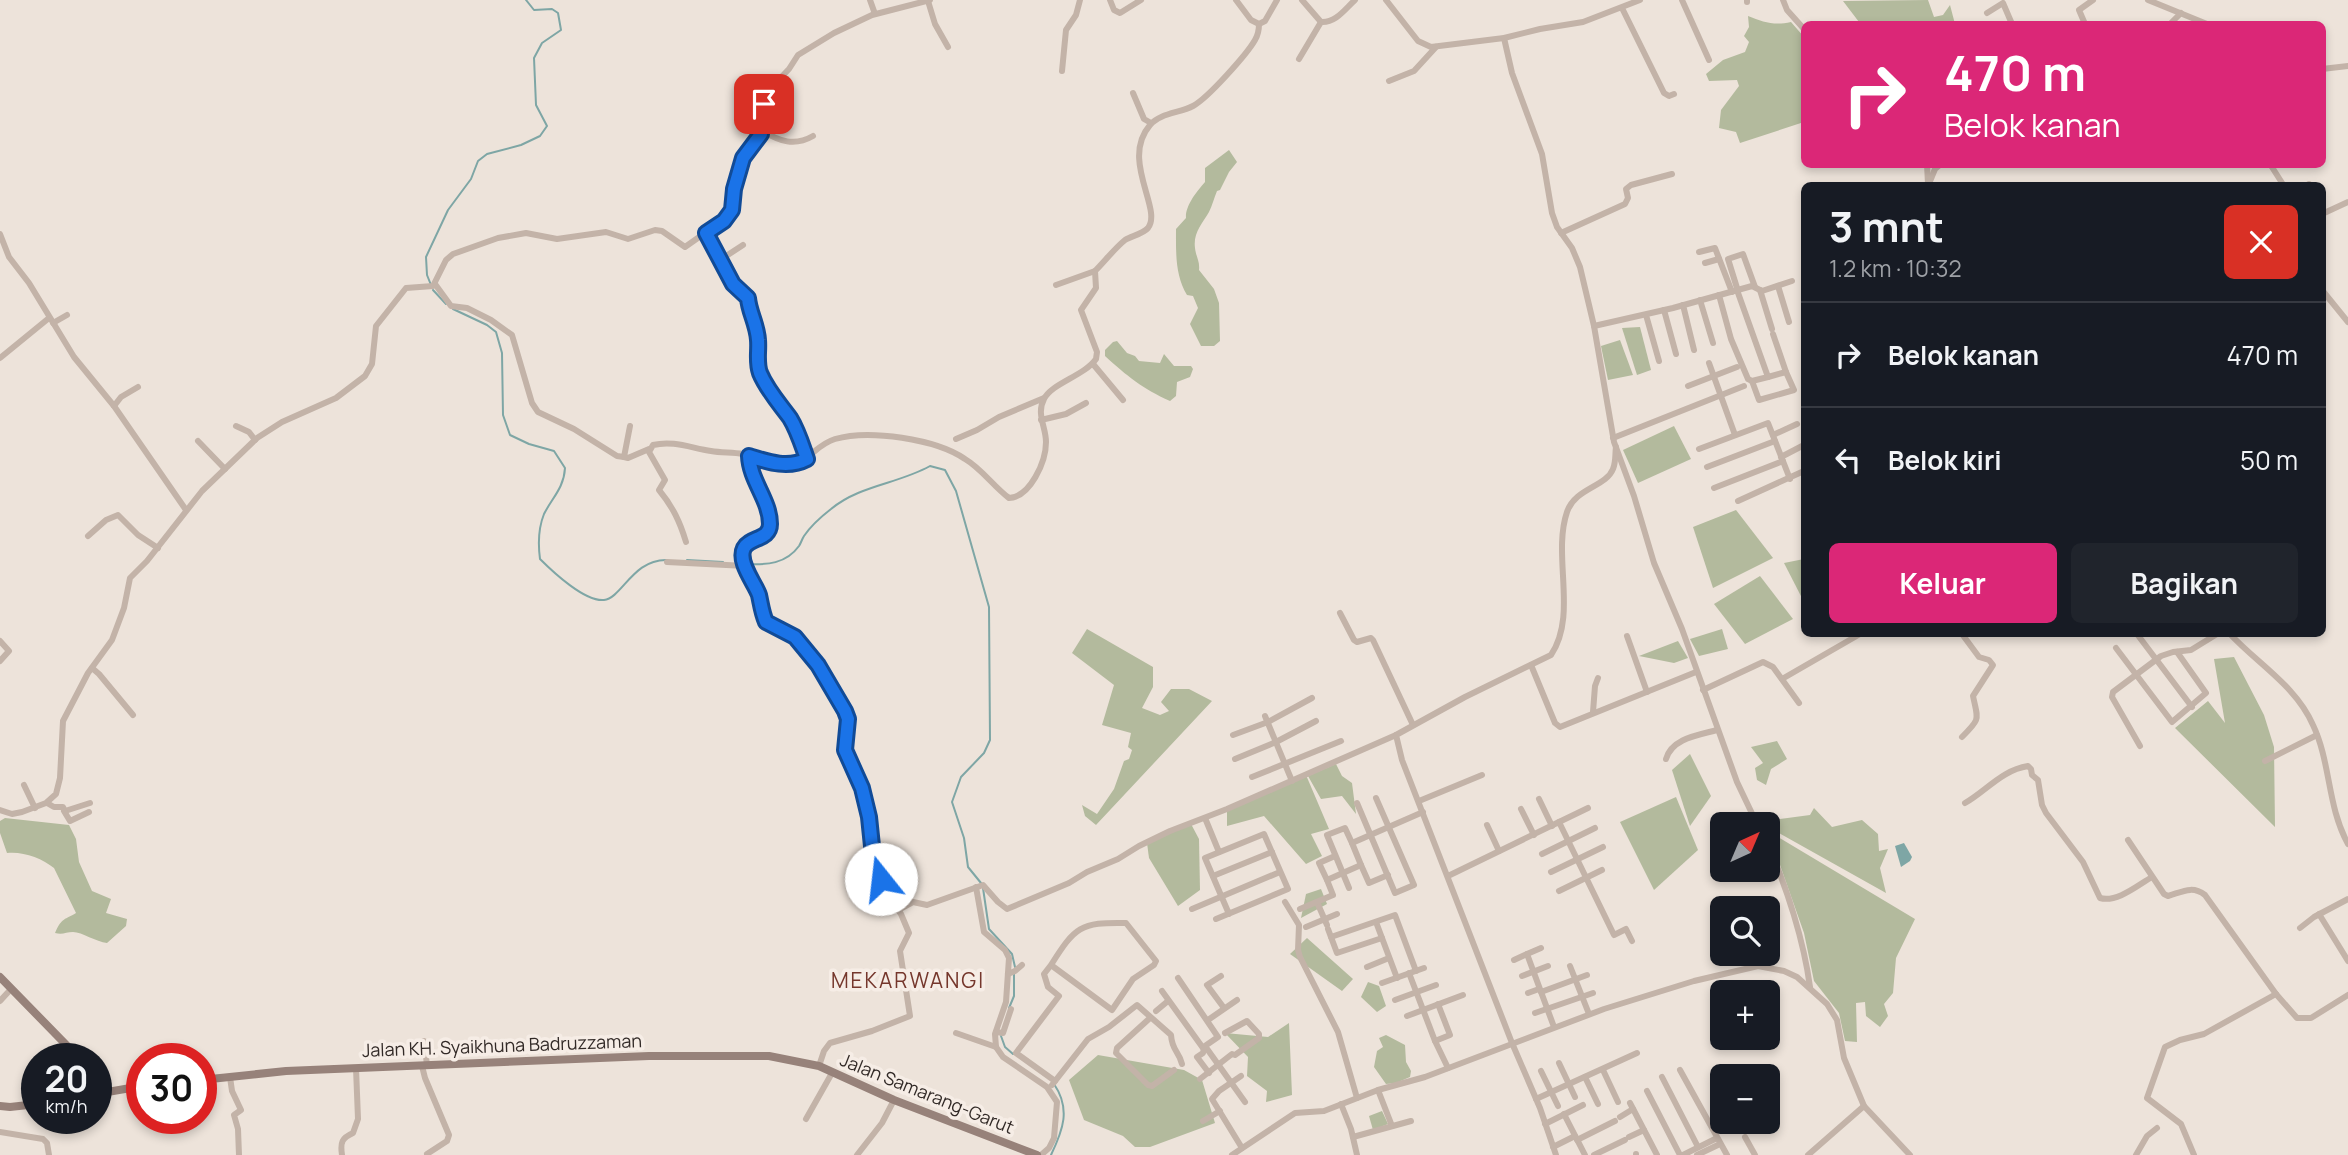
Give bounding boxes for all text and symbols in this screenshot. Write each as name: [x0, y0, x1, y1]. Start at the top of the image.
text: 470 m: [1944, 39, 2086, 106]
icon: right: [1829, 49, 1920, 140]
pin: [734, 74, 794, 134]
icon: arrive: [745, 85, 783, 123]
text: Belok kanan: [1944, 103, 2120, 147]
text: 3 mnt: [1829, 197, 1944, 255]
button: close: [2224, 205, 2298, 279]
text: 1.2 km · 10:32: [1829, 252, 1962, 284]
icon: right: [1829, 336, 1867, 374]
text: Belok kanan: [1888, 337, 2039, 373]
text: 470 m: [2227, 337, 2298, 373]
icon: left: [1829, 441, 1867, 479]
text: Belok kiri: [1888, 442, 2002, 478]
text: 50 m: [2240, 442, 2298, 478]
button: Keluar: [1829, 543, 2057, 623]
button: Bagikan: [2071, 543, 2298, 623]
north arrow: [1710, 812, 1780, 882]
map controls: [1710, 812, 1780, 1134]
position arrow: [844, 842, 918, 916]
button: search: [1710, 896, 1780, 966]
district label: MEKARWANGI: [831, 966, 985, 994]
button: +: [1710, 980, 1780, 1050]
street label: Jalan KH. Syaikhuna Badruzzaman: [362, 1028, 642, 1062]
speed limit sign: 30: [126, 1043, 217, 1134]
street label: Jalan Samarang-Garut: [837, 1047, 1018, 1139]
text: 20: [45, 1055, 88, 1103]
button: −: [1710, 1064, 1780, 1134]
text: km/h: [46, 1094, 87, 1118]

